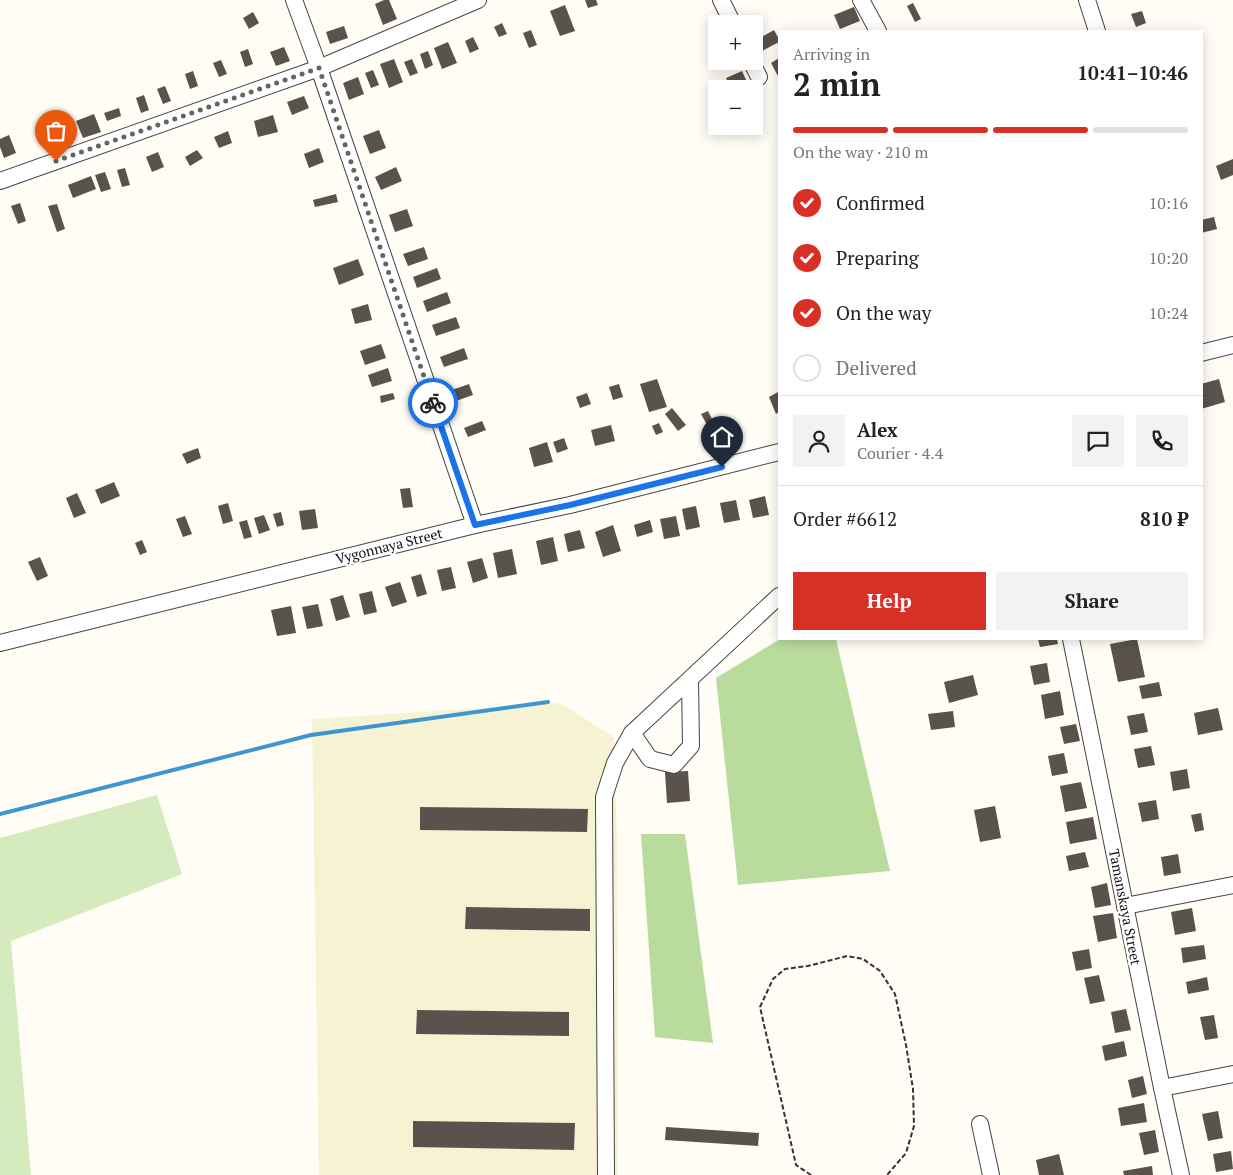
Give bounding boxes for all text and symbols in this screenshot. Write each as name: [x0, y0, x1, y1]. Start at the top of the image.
map controls: [708, 15, 763, 135]
button: +: [708, 15, 763, 70]
text: Arriving in: [793, 43, 870, 65]
text: 10:41–10:46: [1077, 60, 1188, 85]
text: 2 min: [793, 63, 881, 105]
button: −: [708, 80, 763, 135]
pin: [35, 110, 77, 161]
icon: bag: [42, 117, 70, 145]
text: On the way · 210 m: [793, 141, 928, 163]
icon: check: [793, 189, 821, 217]
text: Confirmed: [836, 190, 925, 215]
text: 10:16: [1149, 192, 1188, 214]
icon: check: [793, 244, 821, 272]
text: Preparing: [836, 245, 919, 270]
text: 10:20: [1149, 247, 1188, 269]
icon: check: [793, 299, 821, 327]
text: On the way: [836, 300, 931, 325]
text: 10:24: [1149, 302, 1188, 324]
text: Delivered: [836, 355, 917, 380]
courier: [408, 378, 458, 428]
icon: bike: [419, 389, 447, 417]
button: person: [793, 415, 845, 467]
button: chat: [1072, 415, 1124, 467]
button: phone: [1136, 415, 1188, 467]
pin: [701, 416, 743, 467]
text: Alex: [857, 417, 898, 442]
icon: home: [708, 423, 736, 451]
text: Courier · 4.4: [857, 442, 943, 464]
text: Order #6612: [793, 506, 897, 531]
text: 810 ₽: [1140, 506, 1188, 531]
street label: Vygonnaya Street: [333, 523, 445, 568]
button: Help: [793, 572, 986, 630]
button: Share: [996, 572, 1188, 630]
street label: Tamanskaya Street: [1105, 847, 1146, 967]

